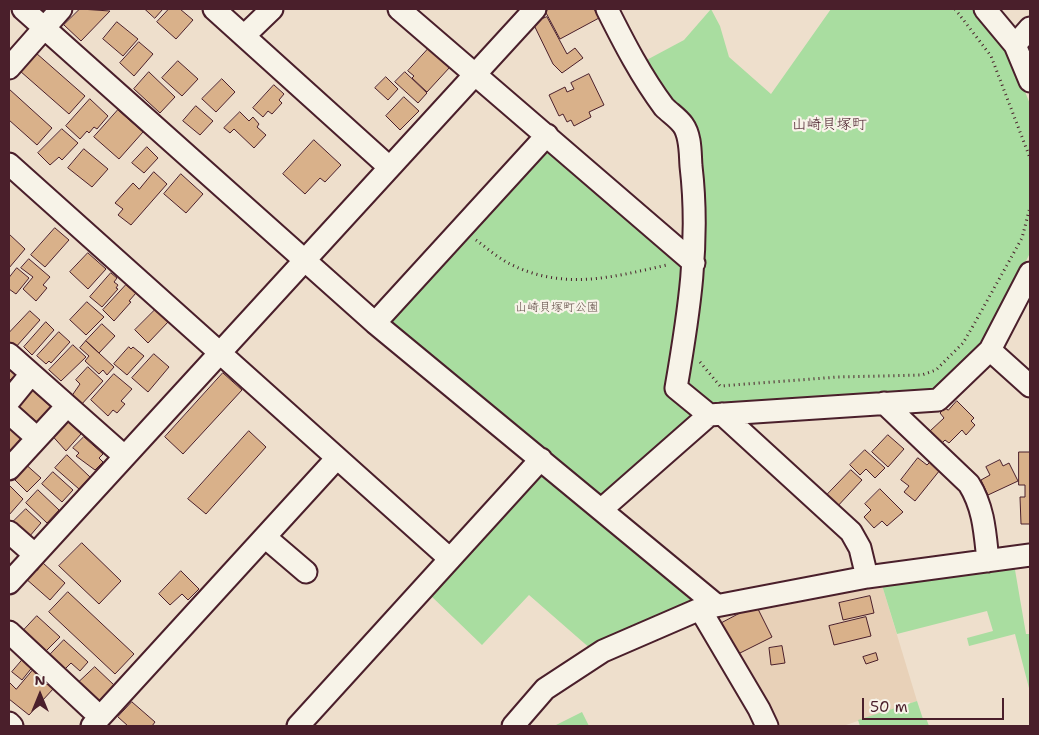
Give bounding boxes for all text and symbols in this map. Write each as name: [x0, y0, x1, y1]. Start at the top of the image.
district label: 山崎貝塚町: [792, 116, 866, 134]
park label: 山崎貝塚町公園: [515, 301, 599, 315]
north arrow: [15, 670, 65, 720]
text: N: [34, 671, 46, 689]
scale bar: [864, 688, 1006, 720]
text: 50 m: [870, 697, 908, 717]

